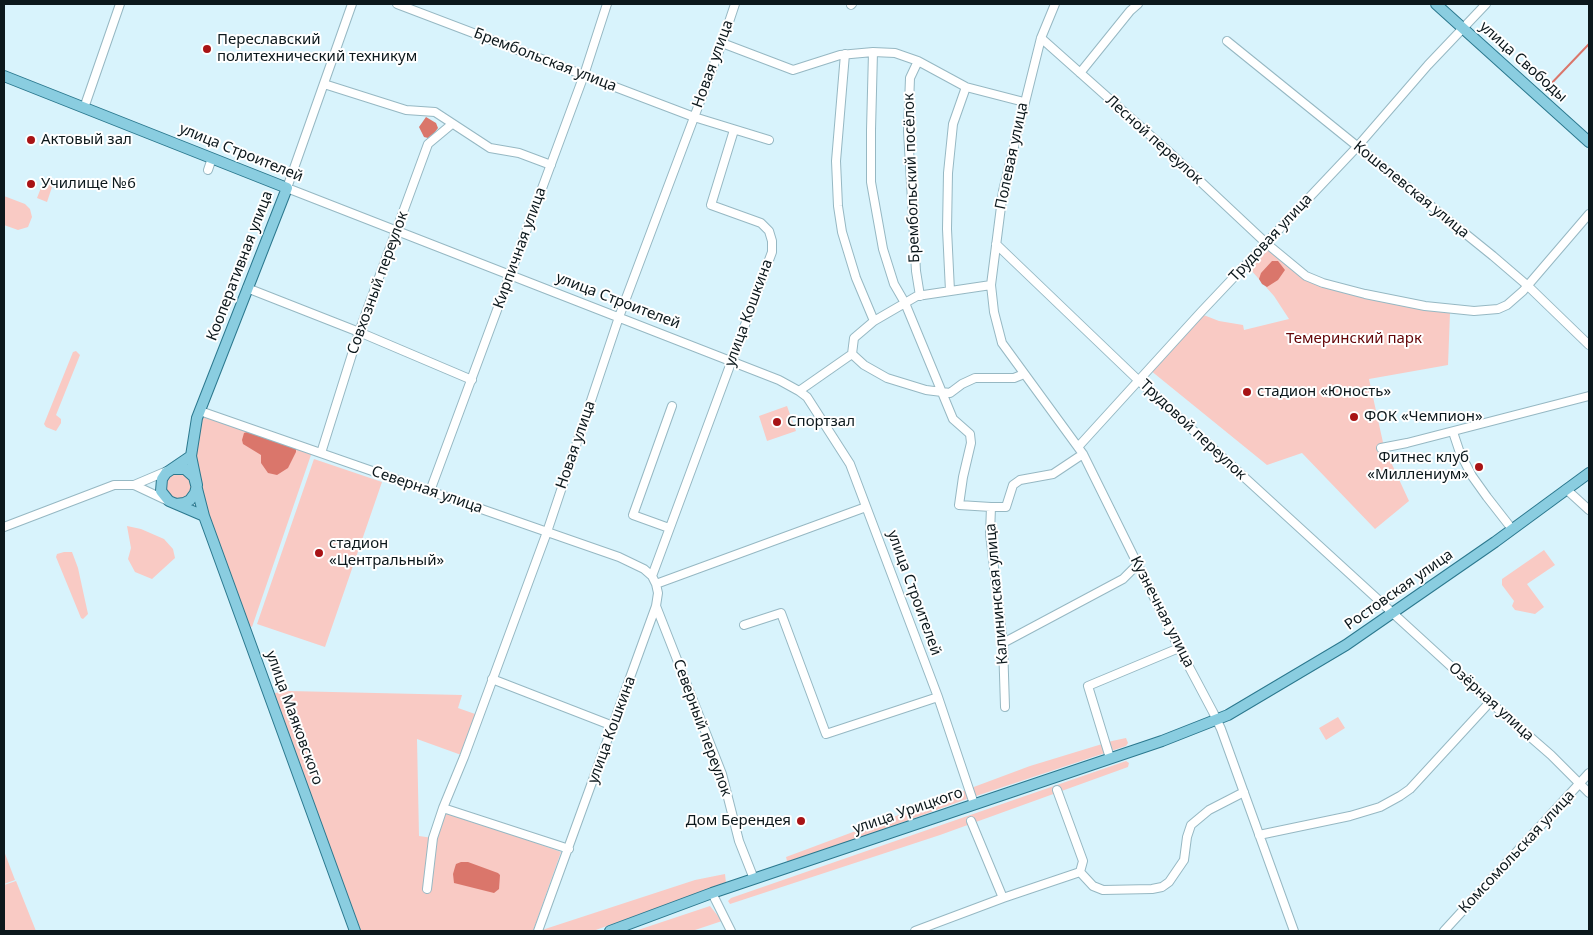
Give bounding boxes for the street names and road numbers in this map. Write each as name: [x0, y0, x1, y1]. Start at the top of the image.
street label: Новая улица: [689, 18, 737, 110]
street label: улица Свободы: [1476, 18, 1570, 106]
street label: Брембольская улица: [471, 24, 619, 96]
street label: Лесной переулок: [1102, 92, 1206, 188]
street label: Брембольский посёлок: [900, 93, 924, 263]
street label: Полевая улица: [992, 101, 1032, 211]
street label: улица Строителей: [177, 120, 305, 186]
street label: Кошелевская улица: [1350, 138, 1472, 242]
street label: Кирпичная улица: [490, 185, 550, 311]
street label: Кооперативная улица: [203, 189, 277, 343]
street label: Трудовая улица: [1226, 190, 1316, 286]
street label: Совхозный переулок: [344, 209, 412, 357]
street label: улица Кошкина: [721, 257, 777, 369]
street label: улица Строителей: [553, 269, 683, 333]
street label: Трудовой переулок: [1136, 376, 1250, 484]
street label: Новая улица: [553, 399, 599, 491]
street label: Северная улица: [369, 463, 485, 517]
street label: Калининская улица: [982, 523, 1012, 665]
street label: улица Строителей: [883, 528, 945, 658]
street label: Ростовская улица: [1341, 546, 1457, 634]
street label: Кузнечная улица: [1126, 553, 1198, 671]
street label: улица Маяковского: [261, 649, 327, 787]
street label: Северный переулок: [669, 657, 735, 799]
street label: Озёрная улица: [1445, 659, 1537, 745]
street label: улица Кошкина: [584, 674, 640, 786]
street label: улица Урицкого: [851, 784, 965, 838]
street label: Комсомольская улица: [1455, 787, 1579, 917]

